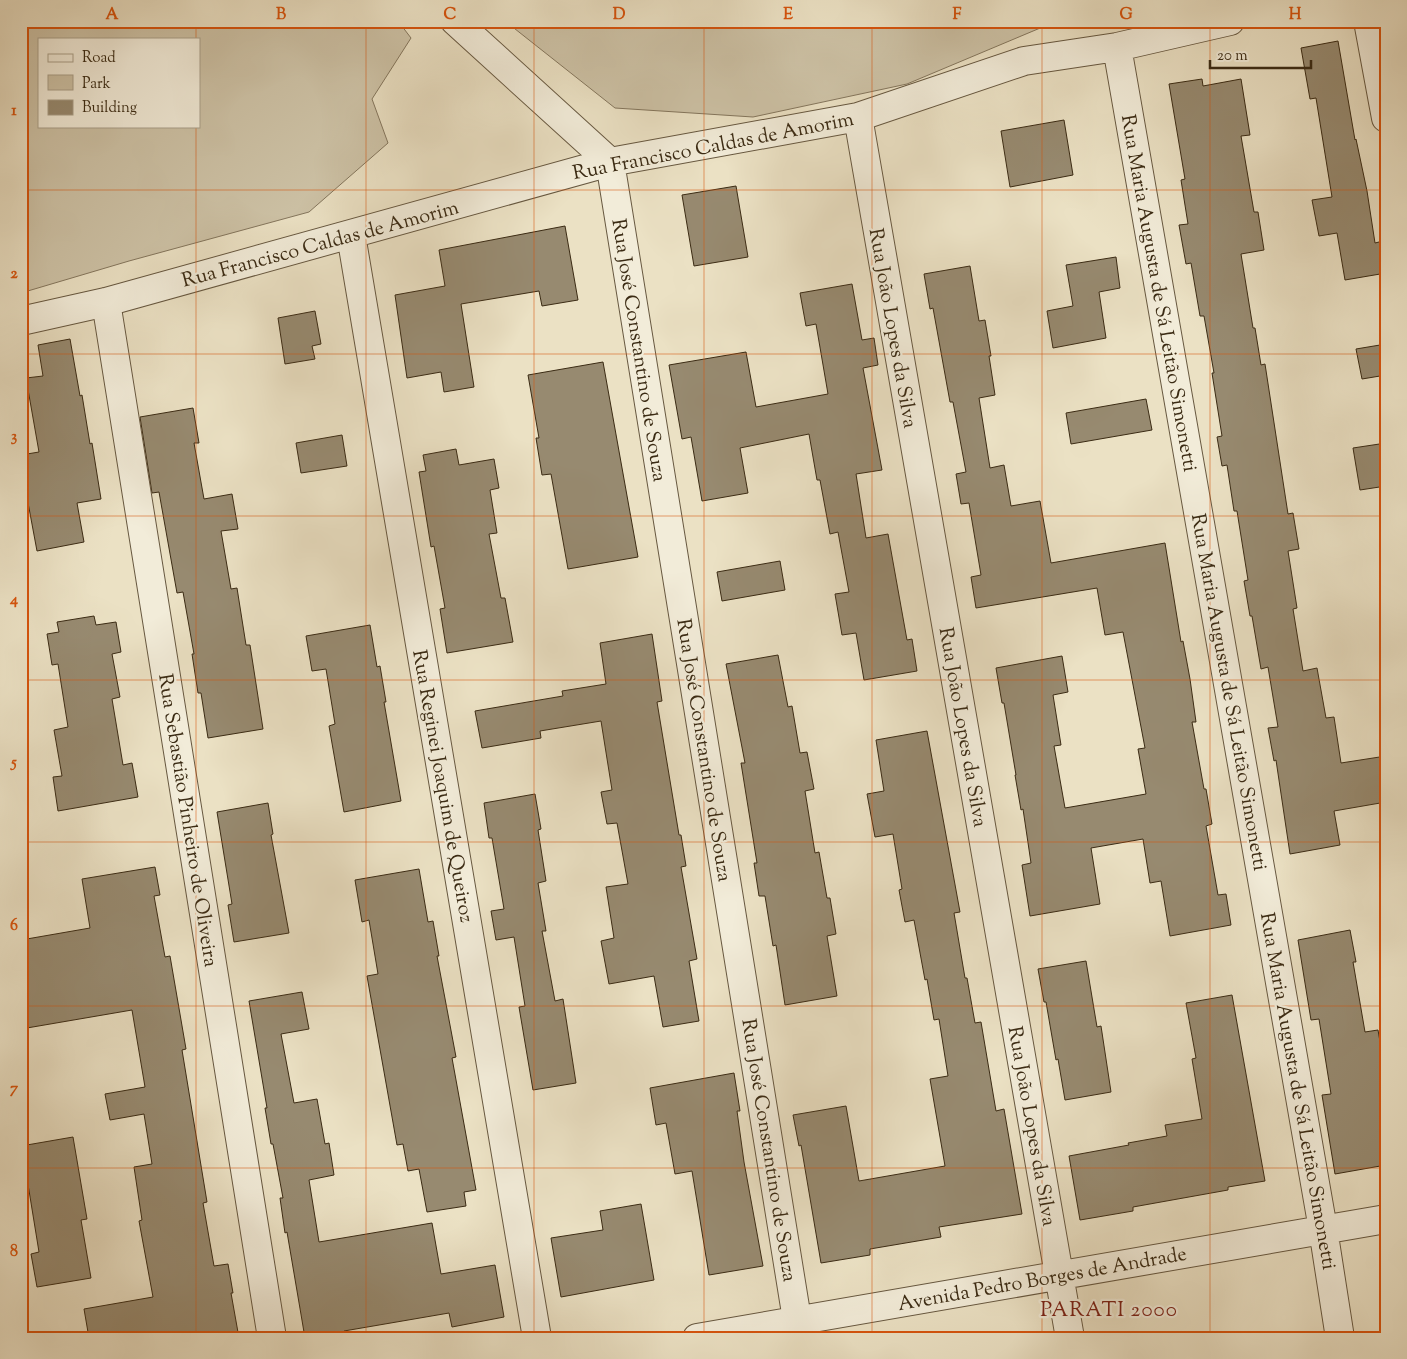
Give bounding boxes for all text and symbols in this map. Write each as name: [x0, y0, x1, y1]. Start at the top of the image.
text: A: [106, 4, 119, 27]
text: B: [276, 4, 286, 27]
text: C: [444, 4, 457, 27]
text: D: [613, 4, 626, 27]
text: E: [783, 4, 793, 27]
text: F: [953, 4, 962, 27]
text: G: [1119, 4, 1133, 27]
text: H: [1289, 4, 1302, 27]
legend: [38, 38, 200, 128]
scale bar: [1210, 38, 1311, 70]
text: 20 m: [1217, 46, 1248, 67]
text: Road: [82, 48, 116, 69]
text: Park: [82, 74, 111, 95]
text: Building: [82, 98, 137, 119]
text: 1: [11, 100, 17, 123]
street label: Rua Francisco Caldas de Amorim: [570, 106, 857, 189]
street label: Rua Maria Augusta de Sá Leitão Simonetti: [1112, 112, 1203, 475]
street label: Rua Francisco Caldas de Amorim: [179, 194, 463, 296]
street label: Rua José Constantino de Souza: [602, 217, 673, 484]
street label: Rua João Lopes da Silva: [860, 226, 923, 431]
text: 2: [10, 263, 18, 286]
text: 3: [11, 426, 18, 449]
street label: Rua Maria Augusta de Sá Leitão Simonetti: [1182, 511, 1273, 874]
text: 4: [9, 589, 18, 612]
street label: Rua José Constantino de Souza: [667, 617, 738, 884]
street label: Rua João Lopes da Silva: [930, 625, 993, 830]
street label: Rua Reginei Joaquim de Queiroz: [403, 648, 480, 925]
street label: Rua Sebastião Pinheiro de Oliveira: [149, 672, 224, 969]
text: 5: [9, 752, 17, 775]
street label: Rua Maria Augusta de Sá Leitão Simonetti: [1251, 910, 1342, 1273]
text: 6: [10, 915, 18, 938]
street label: Rua José Constantino de Souza: [732, 1017, 803, 1284]
street label: Rua João Lopes da Silva: [999, 1024, 1062, 1229]
text: 7: [10, 1078, 19, 1101]
text: 8: [10, 1241, 18, 1264]
street label: Avenida Pedro Borges de Andrade: [896, 1241, 1189, 1320]
district label: PARATI 2000: [1040, 1296, 1178, 1326]

